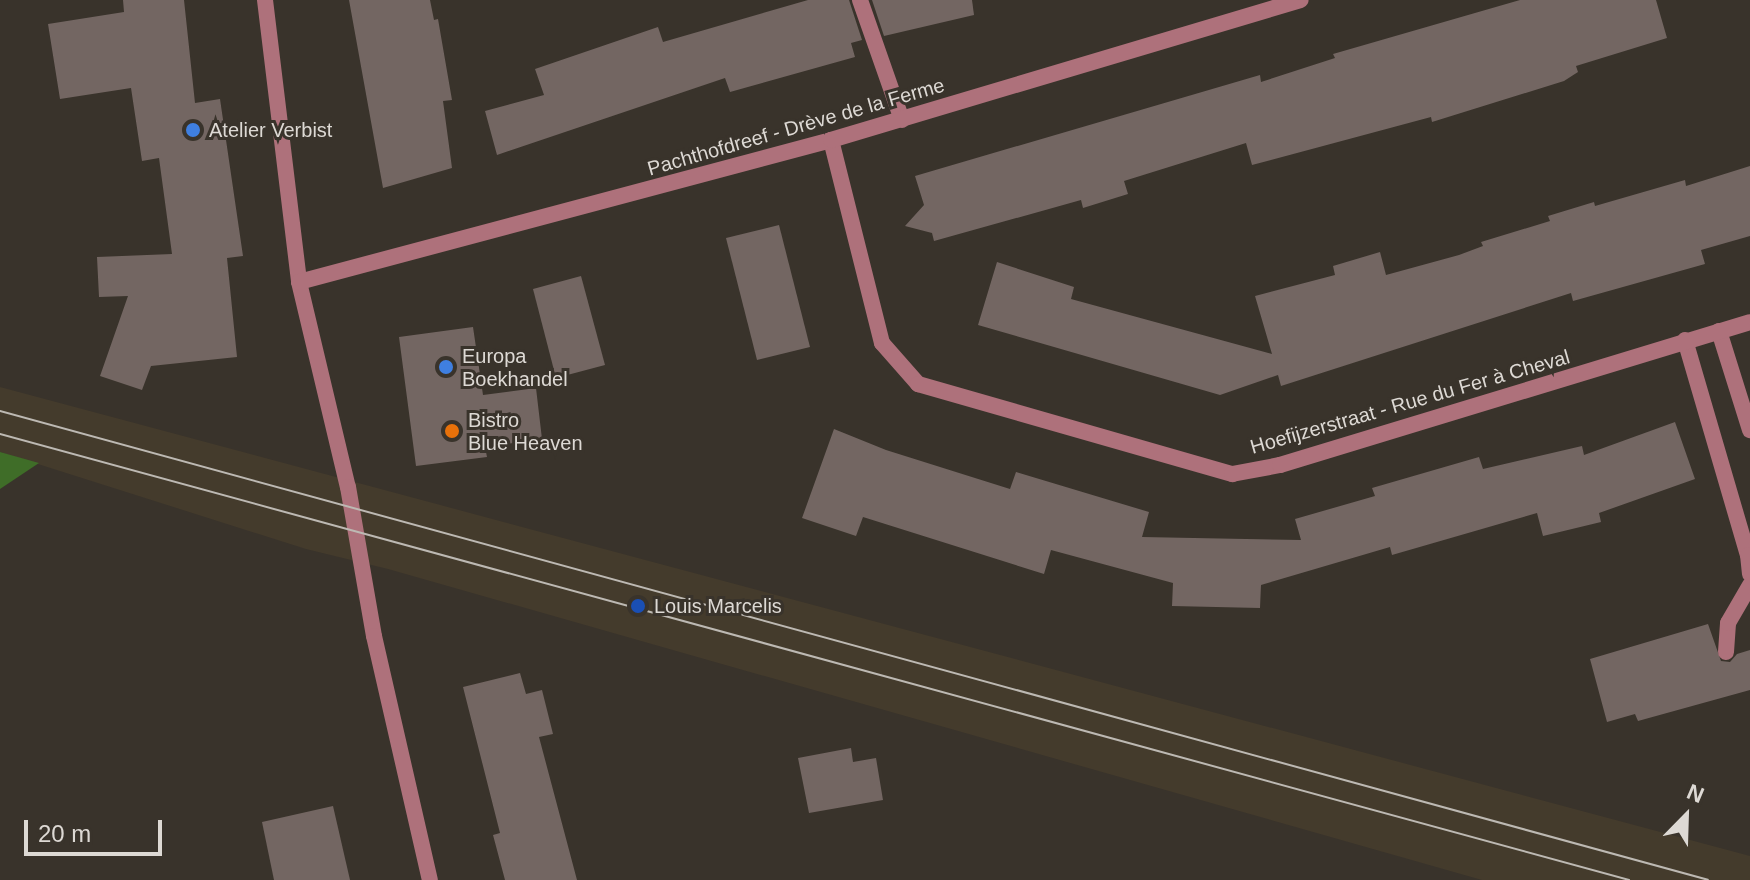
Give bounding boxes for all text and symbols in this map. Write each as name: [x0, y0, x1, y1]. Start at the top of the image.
street label: Pachthofdreef - Drève de la Ferme: [645, 73, 947, 181]
place label: Atelier Verbist: [209, 118, 332, 142]
marker: Atelier Verbist: [184, 121, 202, 139]
place label: Europa Boekhandel: [462, 344, 568, 391]
street label: Hoefijzerstraat - Rue du Fer à Cheval: [1247, 345, 1573, 459]
marker: Europa Boekhandel: [437, 358, 455, 376]
place label: Bistro Blue Heaven: [468, 408, 583, 455]
marker: Bistro Blue Heaven: [443, 422, 461, 440]
place label: Louis Marcelis: [654, 594, 782, 618]
marker: Louis Marcelis: [629, 597, 647, 615]
north arrow: [1646, 776, 1726, 856]
text: N: [1683, 779, 1708, 808]
scale bar: [28, 804, 166, 854]
text: 20 m: [38, 820, 91, 847]

